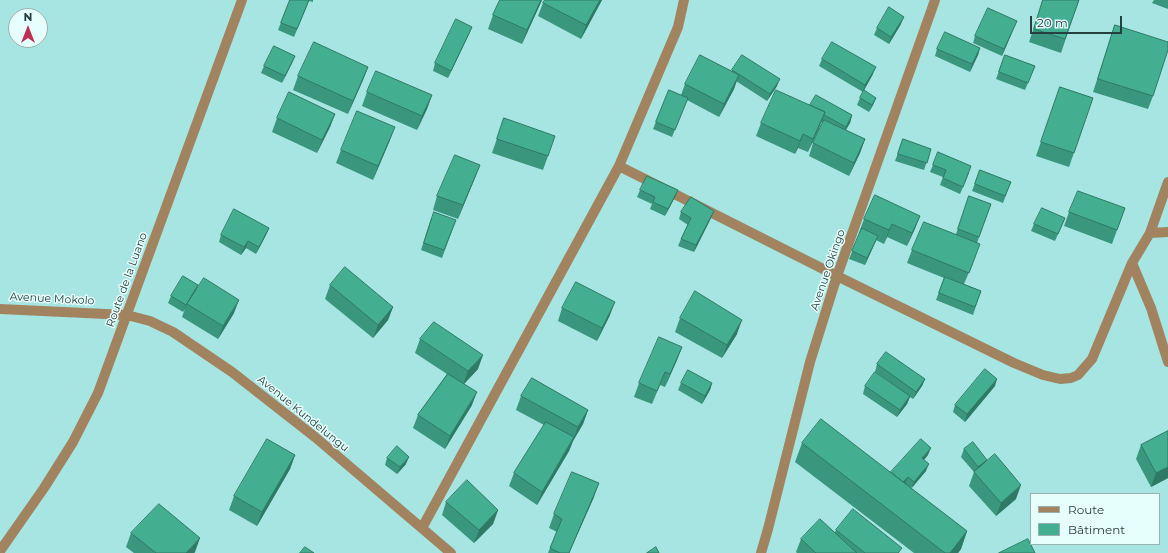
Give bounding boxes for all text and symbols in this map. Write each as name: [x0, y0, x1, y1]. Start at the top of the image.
north arrow: [8, 8, 48, 48]
scale bar: [1032, 8, 1124, 34]
text: N: [24, 10, 32, 24]
text: 20 m: [1037, 15, 1068, 30]
street label: Avenue Okingo: [808, 228, 848, 312]
street label: Route de la Luano: [104, 231, 150, 329]
street label: Avenue Mokolo: [9, 290, 95, 308]
street label: Avenue Kundelungu: [255, 373, 351, 455]
legend: [1030, 493, 1160, 545]
text: Route: [1068, 502, 1104, 517]
text: Bâtiment: [1068, 522, 1125, 537]

